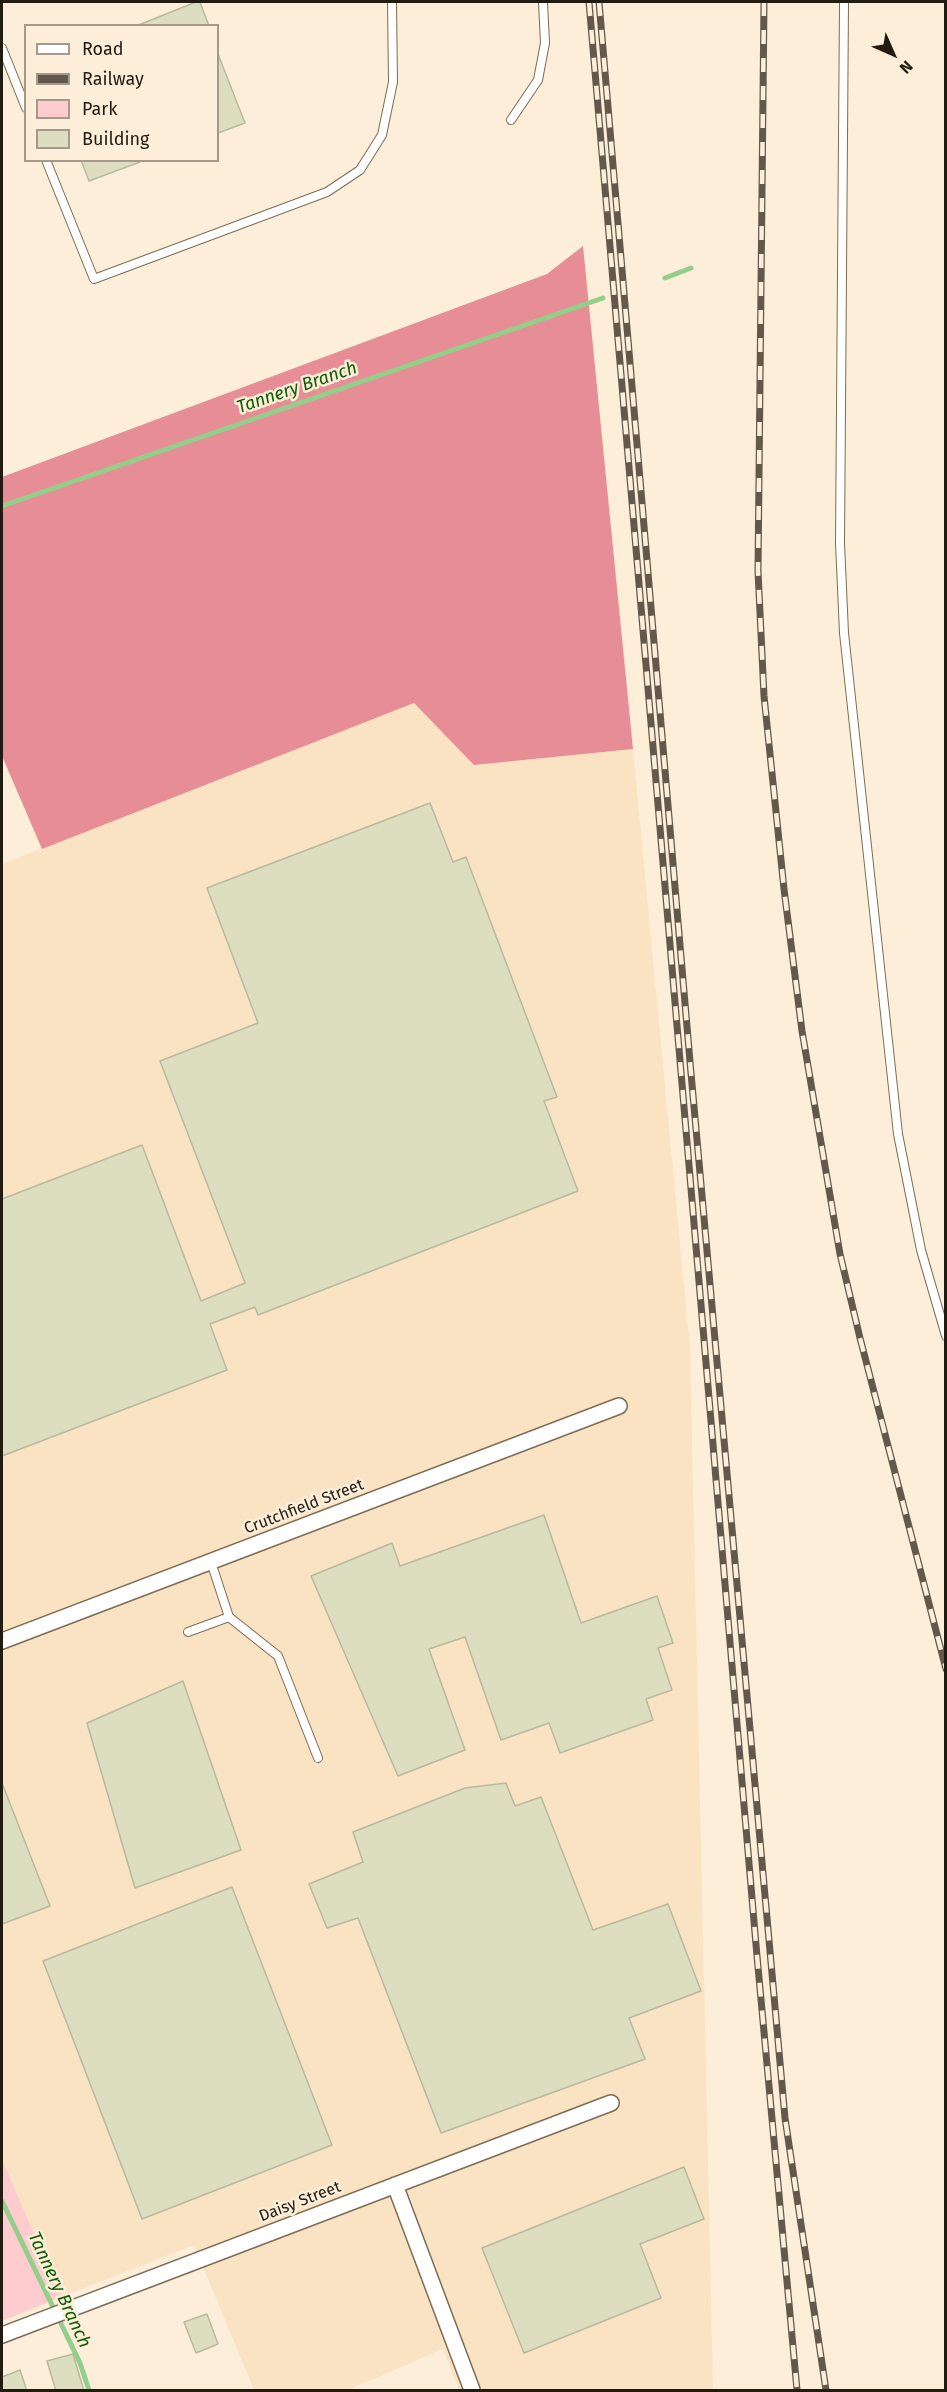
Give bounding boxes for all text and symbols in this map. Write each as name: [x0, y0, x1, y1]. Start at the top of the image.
legend: [24, 24, 219, 162]
north arrow: [863, 24, 923, 84]
text: Road: [82, 38, 124, 60]
text: N: [896, 57, 917, 78]
text: Railway: [82, 68, 144, 90]
text: Park: [82, 98, 117, 120]
text: Building: [82, 128, 149, 150]
water label: Tannery Branch: [234, 357, 360, 419]
street label: Crutchfield Street: [242, 1475, 366, 1539]
street label: Daisy Street: [256, 2178, 344, 2226]
water label: Tannery Branch: [23, 2228, 95, 2352]

